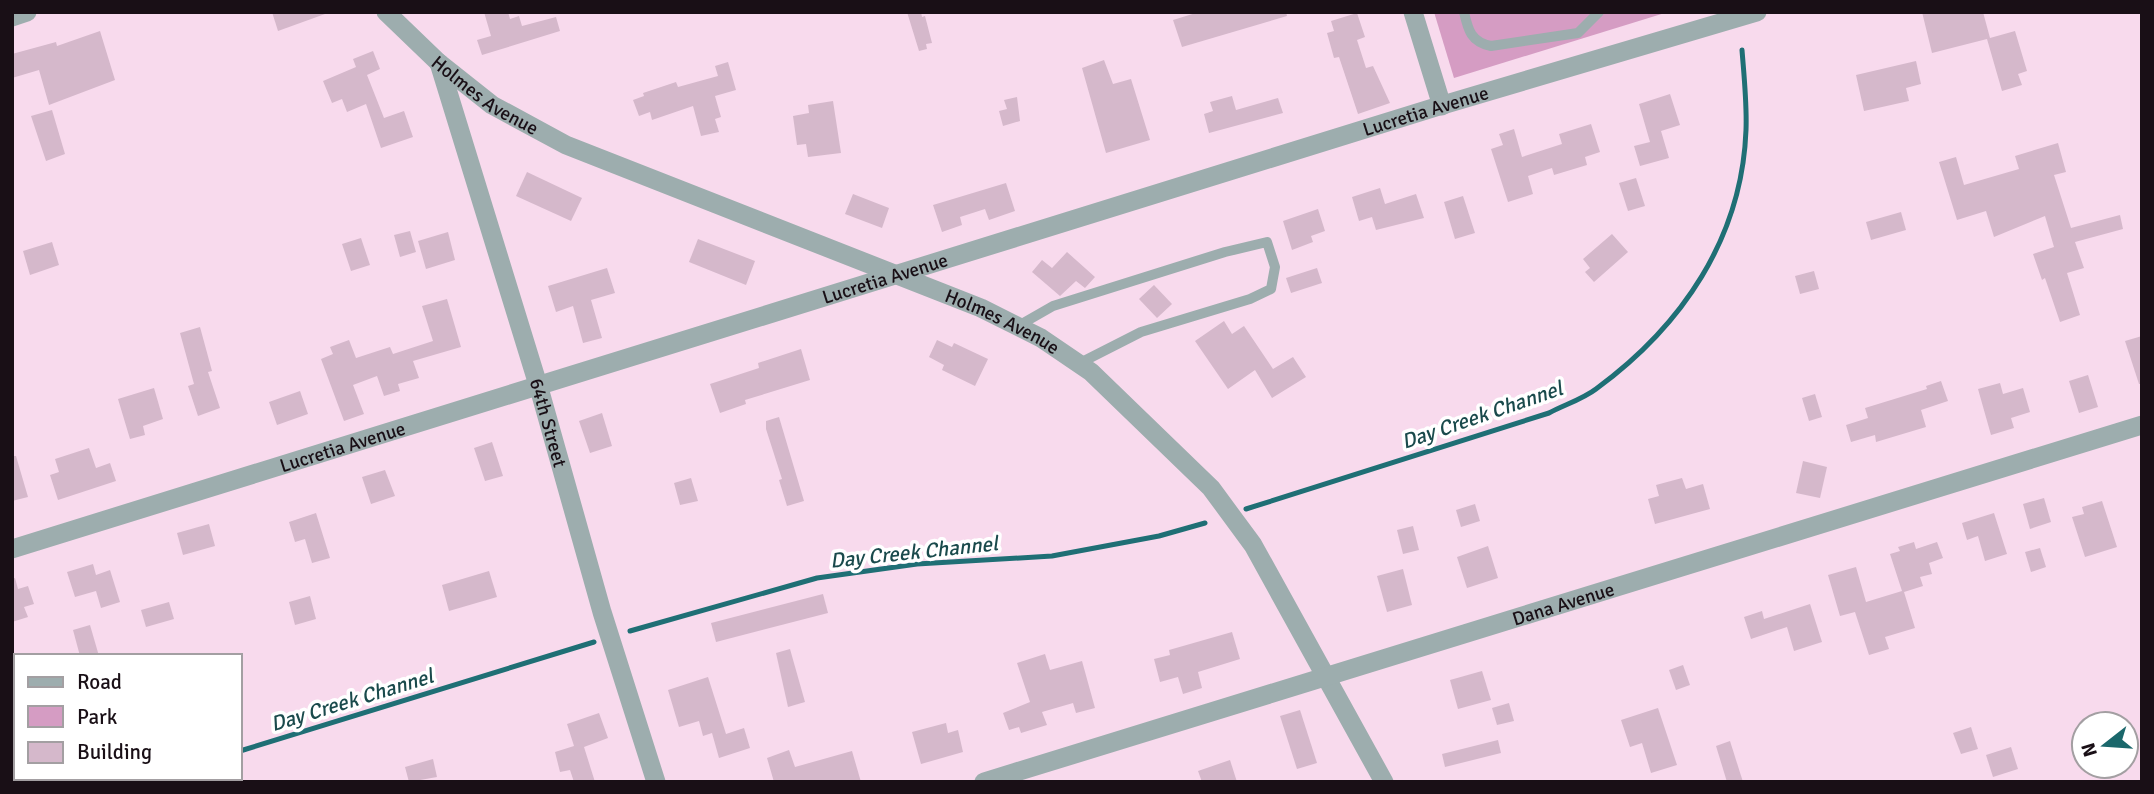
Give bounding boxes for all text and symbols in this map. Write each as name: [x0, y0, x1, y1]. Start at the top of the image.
street label: Holmes Avenue: [426, 51, 542, 141]
street label: Lucretia Avenue: [1360, 81, 1492, 142]
street label: Lucretia Avenue: [819, 248, 951, 310]
street label: Holmes Avenue: [941, 284, 1064, 360]
water label: Day Creek Channel: [1398, 375, 1568, 455]
street label: 64th Street: [524, 376, 572, 470]
street label: Lucretia Avenue: [277, 417, 408, 478]
water label: Day Creek Channel: [829, 530, 1001, 574]
street label: Dana Avenue: [1509, 577, 1617, 631]
legend: [14, 654, 242, 780]
water label: Day Creek Channel: [267, 662, 438, 737]
text: Road: [77, 669, 122, 695]
text: Park: [77, 704, 118, 730]
north arrow: [2070, 710, 2140, 780]
text: Building: [77, 739, 152, 765]
text: N: [2076, 740, 2103, 760]

